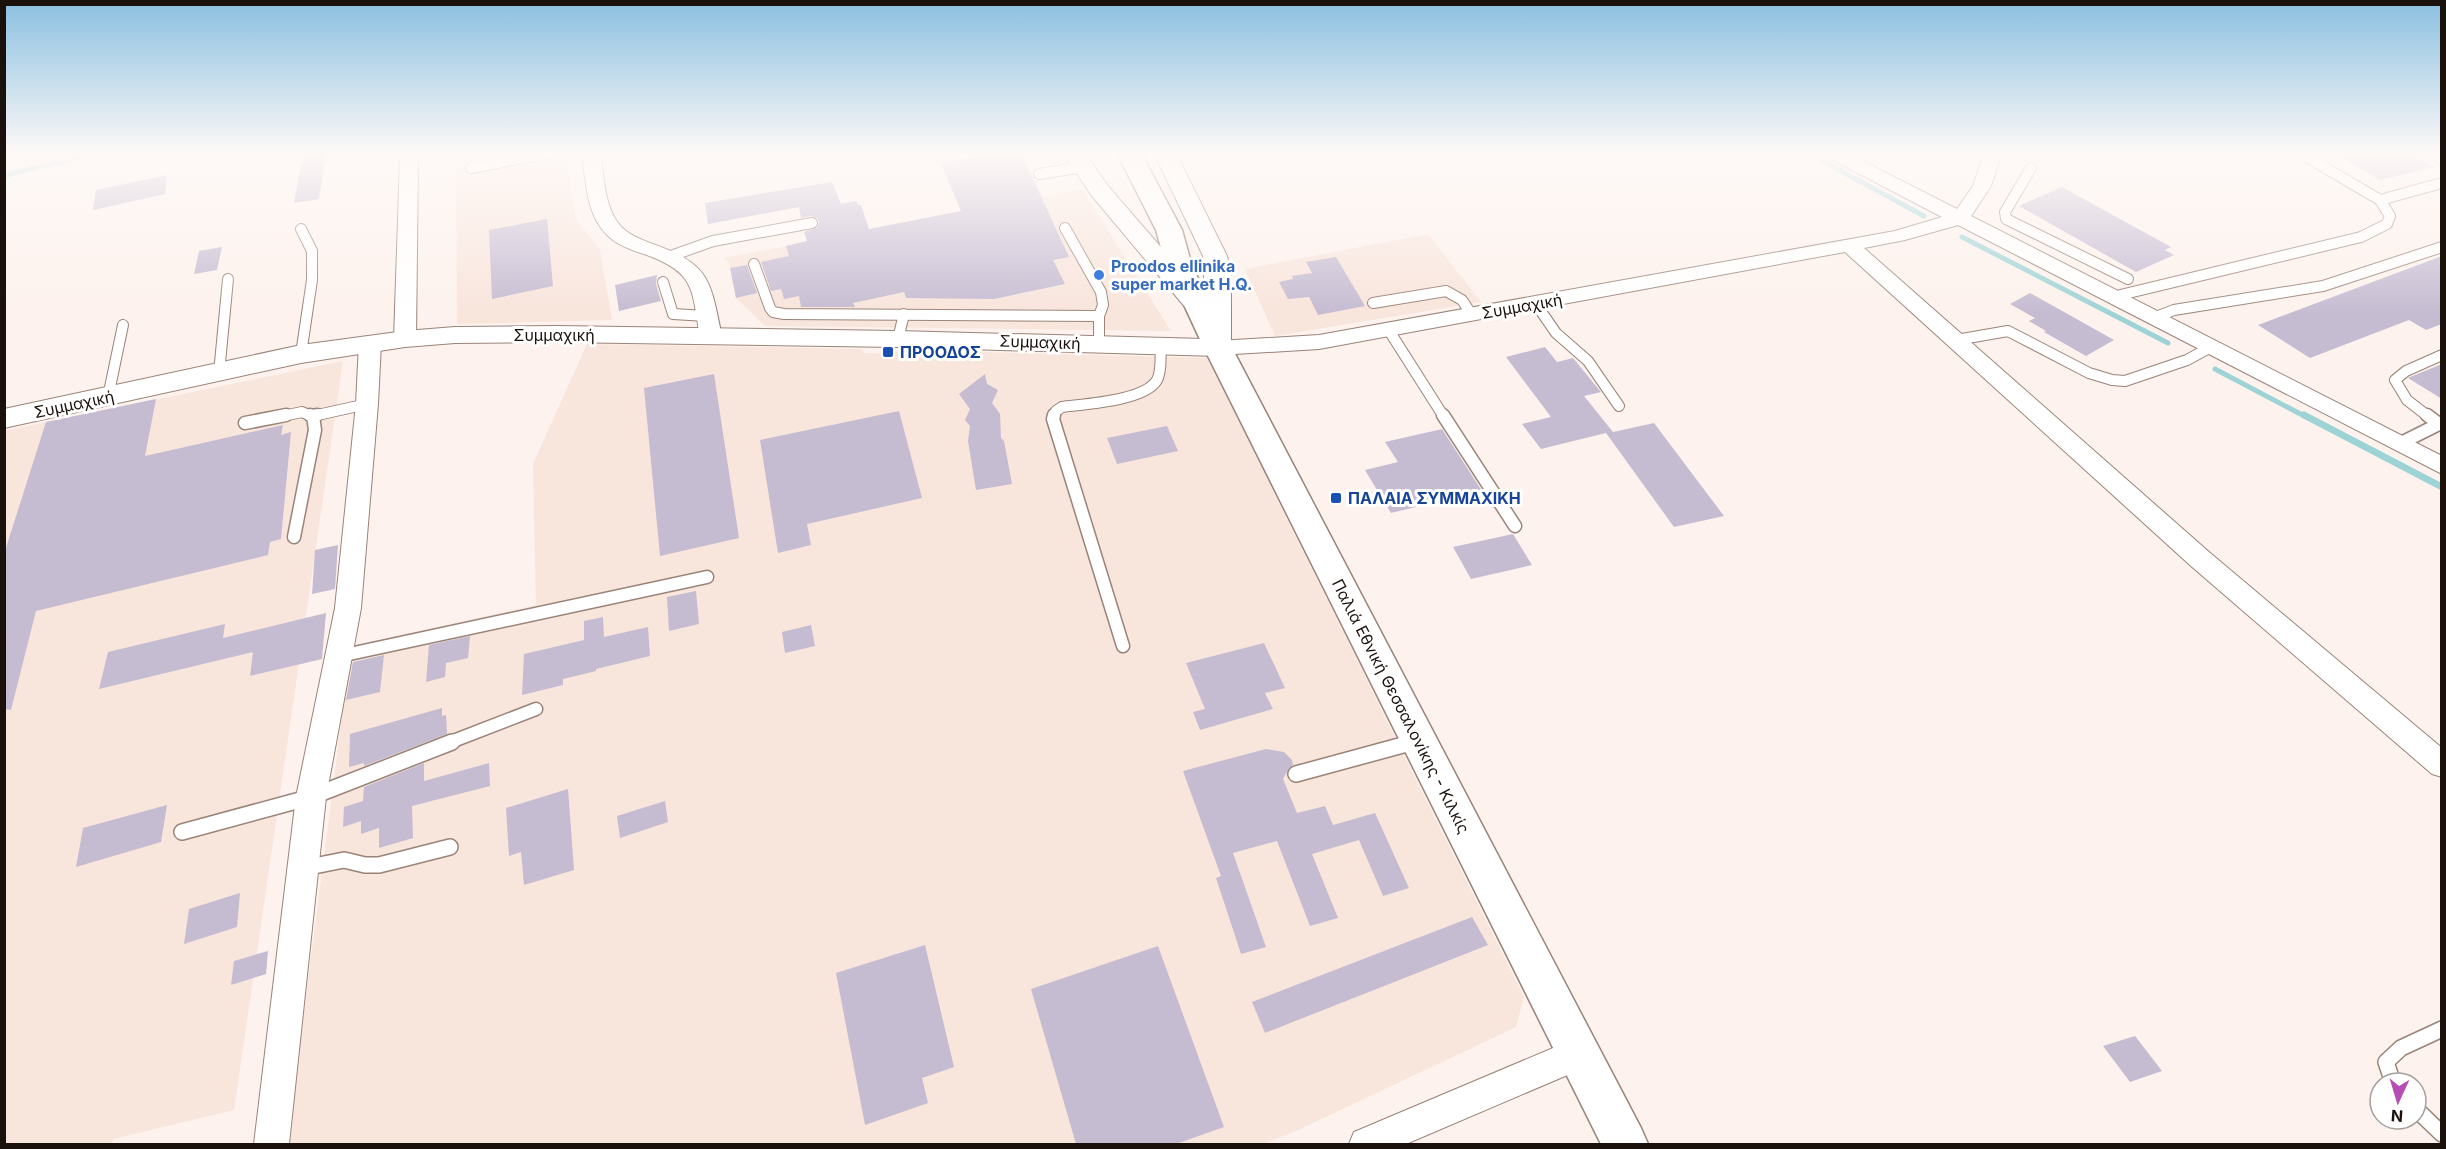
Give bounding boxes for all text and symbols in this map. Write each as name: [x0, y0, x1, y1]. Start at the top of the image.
place label: Proodos ellinika super market H.Q.: [1111, 256, 1252, 294]
marker: Proodos ellinika super market H.Q.: [1092, 268, 1106, 282]
street label: Συμμαχική: [1480, 289, 1564, 323]
street label: Συμμαχική: [513, 325, 595, 345]
street label: Συμμαχική: [999, 331, 1081, 353]
place label: ΠΡΟΟΔΟΣ: [900, 342, 981, 362]
marker: ΠΡΟΟΔΟΣ: [881, 345, 895, 359]
street label: Συμμαχική: [32, 386, 116, 422]
place label: ΠΑΛΑΙΑ ΣΥΜΜΑΧΙΚΗ: [1348, 488, 1521, 508]
marker: ΠΑΛΑΙΑ ΣΥΜΜΑΧΙΚΗ: [1329, 491, 1343, 505]
street label: Παλιά Εθνική Θεσσαλονίκης - Κιλκίς: [1328, 575, 1474, 837]
north arrow: [2368, 1071, 2428, 1131]
text: N: [2390, 1106, 2404, 1126]

